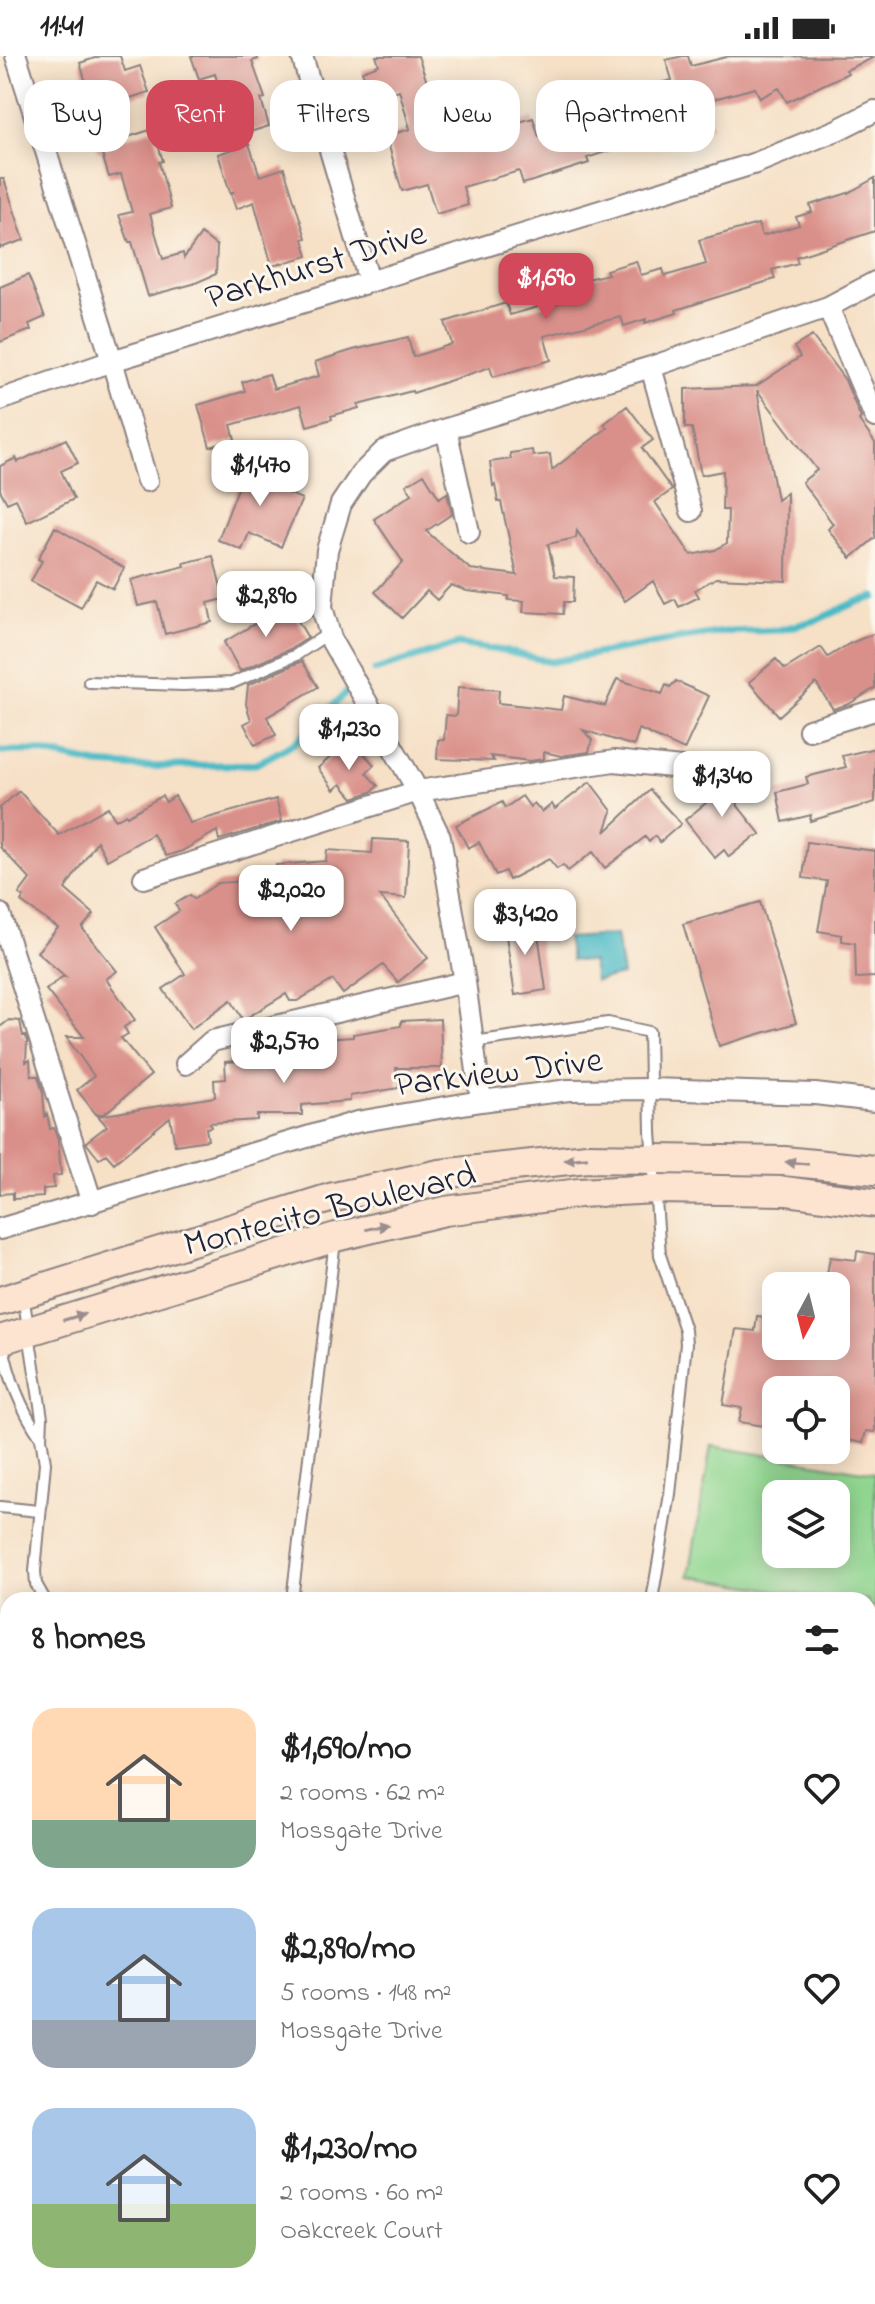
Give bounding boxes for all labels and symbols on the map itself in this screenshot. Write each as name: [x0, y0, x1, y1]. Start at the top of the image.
street label: Parkhurst Drive: [199, 208, 434, 326]
pin: $1,690: [481, 253, 611, 321]
pin: $1,470: [195, 440, 325, 508]
pin: $2,890: [201, 571, 331, 639]
pin: $1,230: [284, 704, 414, 772]
pin: $1,340: [657, 751, 787, 819]
pin: $2,020: [226, 865, 356, 933]
pin: $3,420: [460, 889, 590, 957]
pin: $2,570: [219, 1017, 349, 1085]
street label: Parkview Drive: [391, 1035, 607, 1114]
street label: Montecito Boulevard: [179, 1149, 482, 1273]
one-way arrow: [563, 1153, 588, 1166]
one-way arrow: [784, 1156, 809, 1169]
one-way arrow: [365, 1220, 390, 1233]
north arrow: [762, 1272, 850, 1360]
one-way arrow: [63, 1310, 87, 1322]

